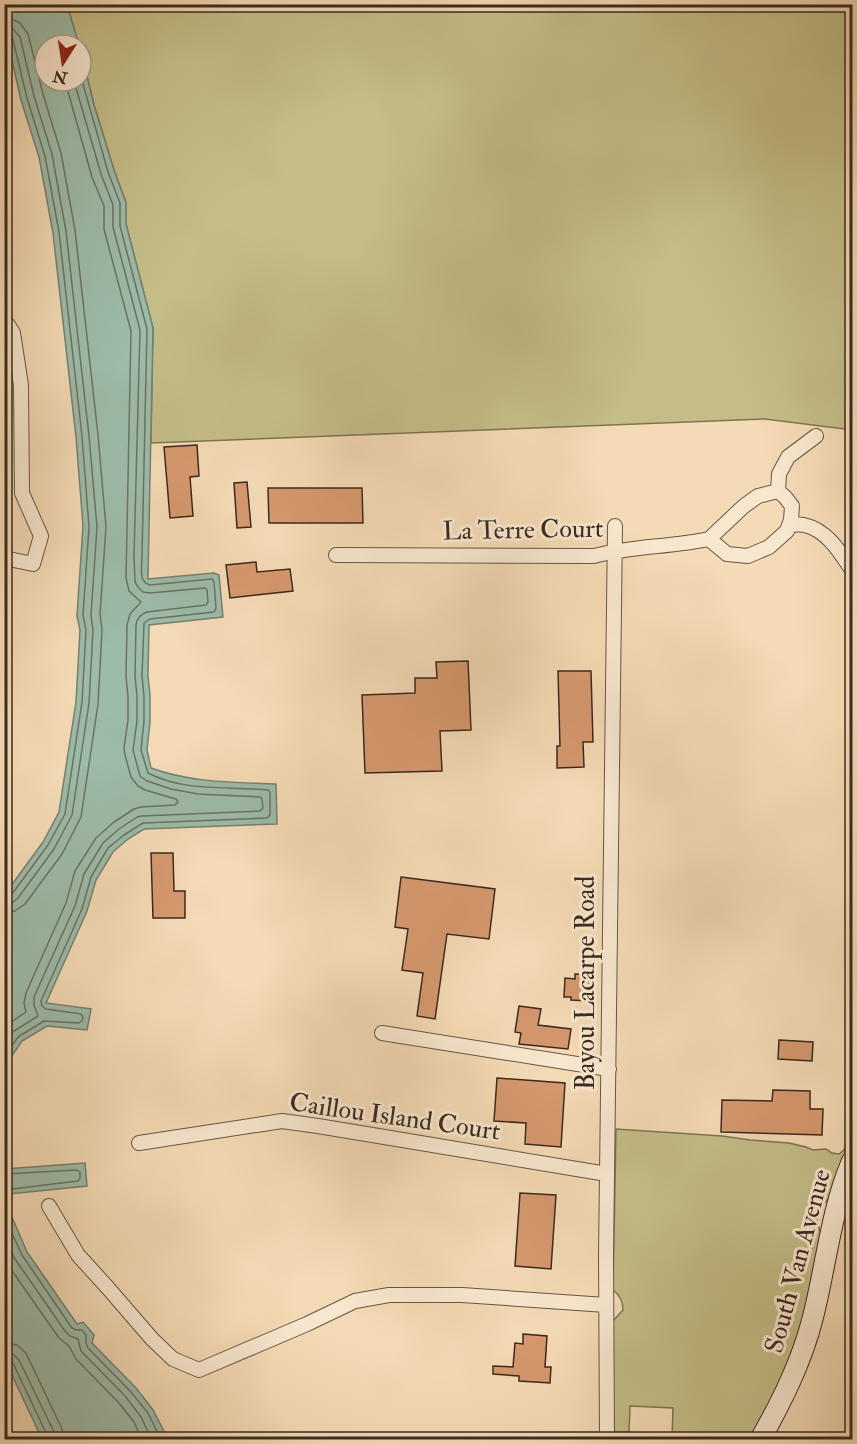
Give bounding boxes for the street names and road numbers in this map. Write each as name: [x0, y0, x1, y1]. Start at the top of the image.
street label: La Terre Court: [442, 513, 604, 547]
street label: Bayou Lacarpe Road: [570, 876, 603, 1090]
street label: Caillou Island Court: [287, 1086, 502, 1148]
street label: South Van Avenue: [758, 1166, 838, 1357]

